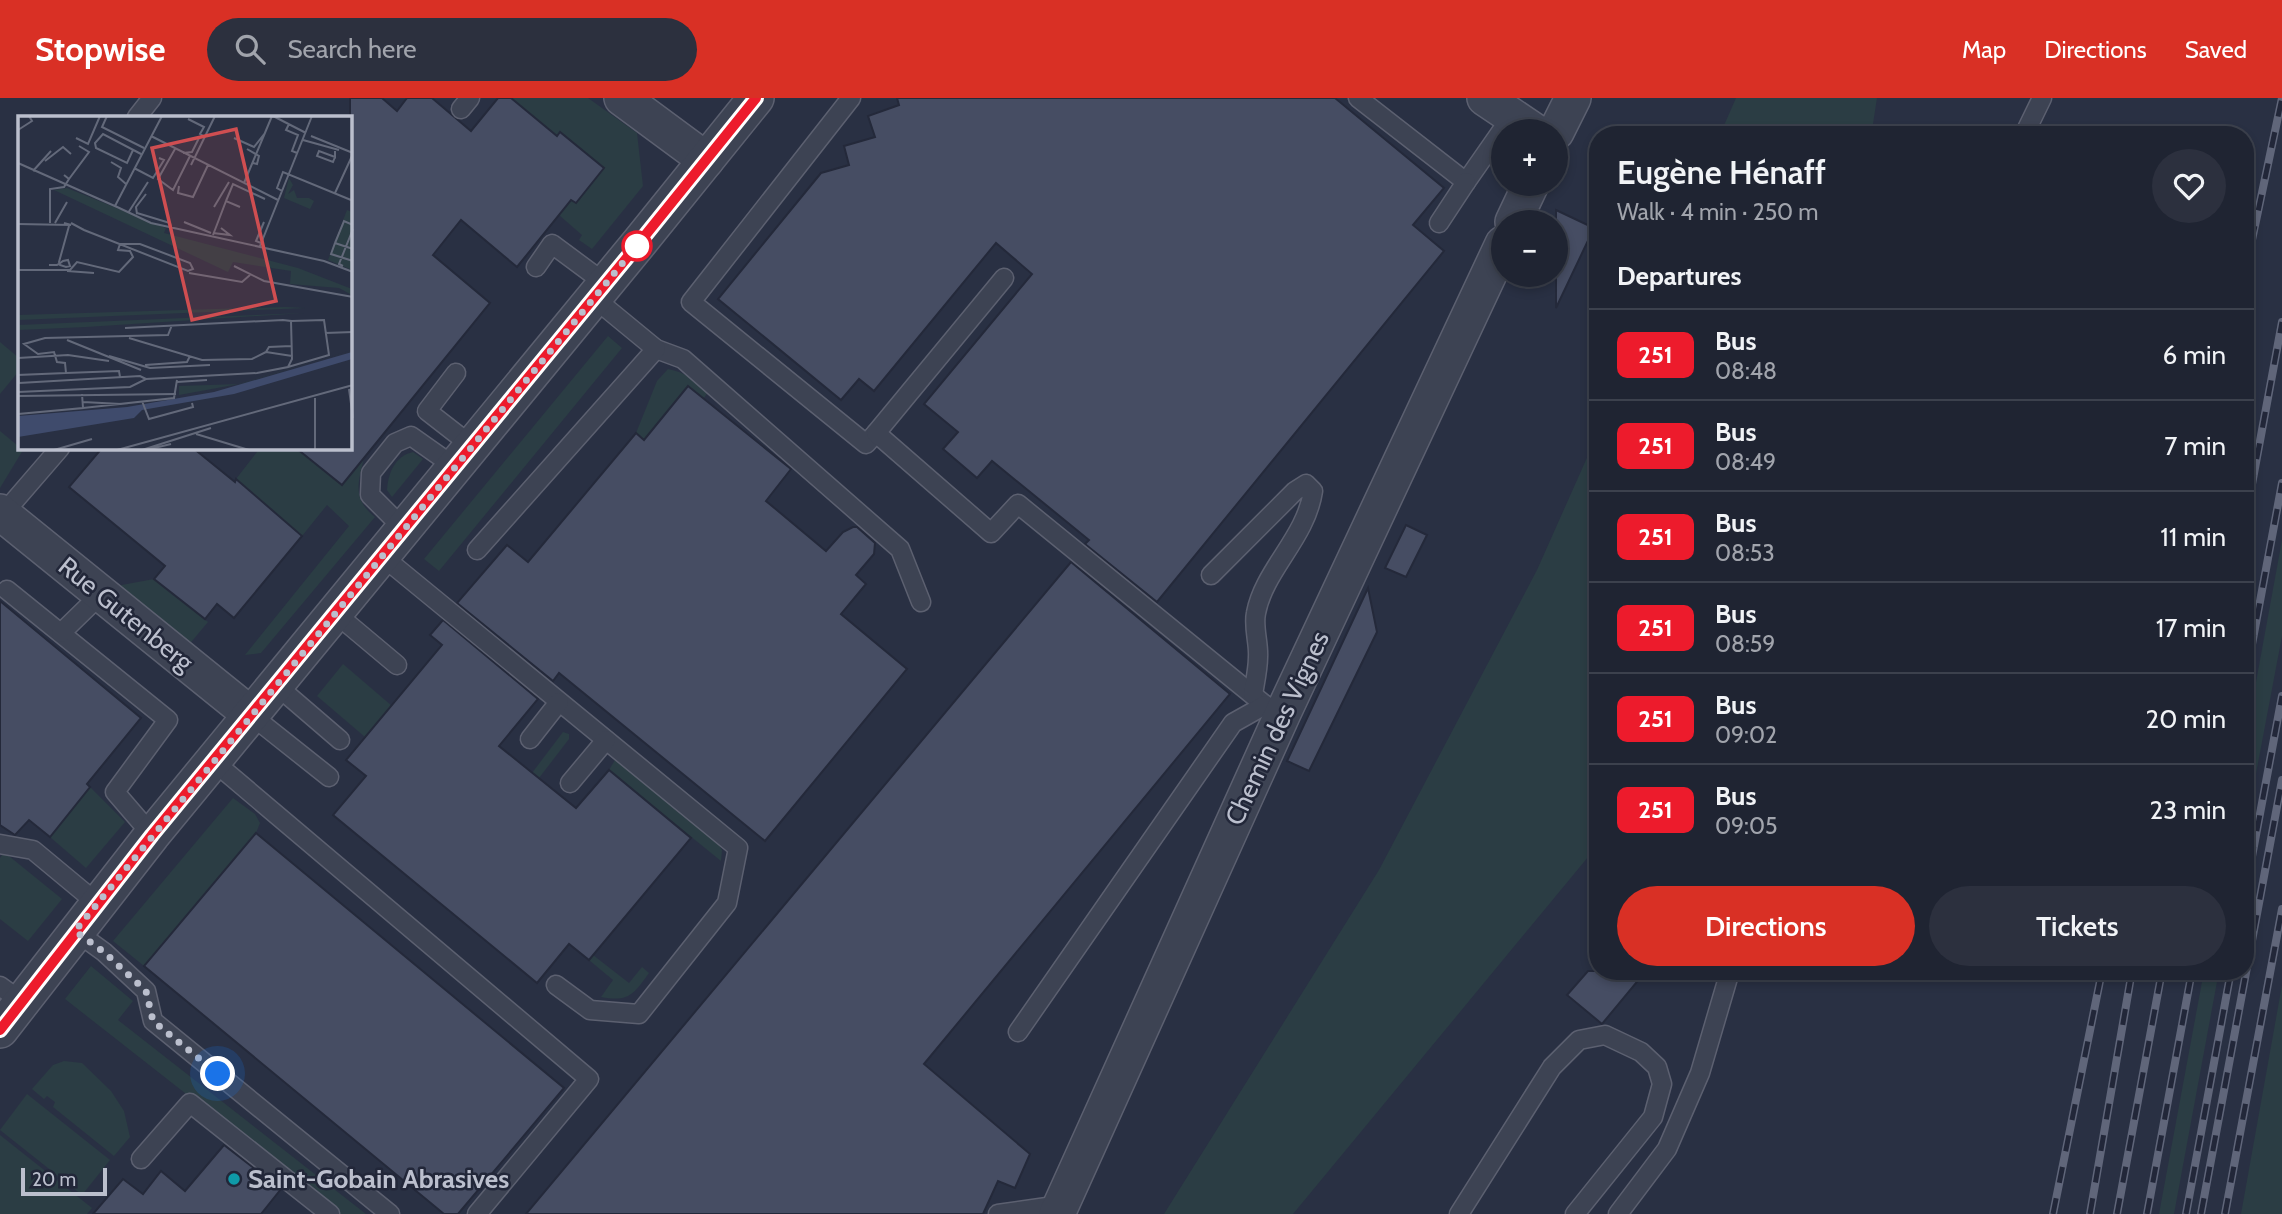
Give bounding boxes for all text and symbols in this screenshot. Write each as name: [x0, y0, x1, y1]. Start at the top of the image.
search box: [207, 18, 697, 81]
text: Stopwise: [35, 29, 165, 69]
icon: search: [231, 30, 269, 68]
text: Search here: [287, 33, 417, 65]
text: Map: [1962, 35, 2006, 64]
text: Directions: [2044, 35, 2147, 64]
text: Saved: [2185, 35, 2247, 64]
inset map: [18, 116, 352, 450]
map controls: [1491, 119, 1568, 287]
button: +: [1491, 119, 1568, 196]
button: heart: [2152, 149, 2226, 223]
text: Eugène Hénaff: [1617, 152, 1826, 192]
text: Walk · 4 min · 250 m: [1617, 198, 1819, 226]
button: −: [1491, 210, 1568, 287]
unlabelled marker: [622, 231, 652, 261]
text: Departures: [1617, 260, 1741, 292]
text: Bus: [1715, 325, 1756, 357]
text: 6 min: [2163, 339, 2226, 371]
text: 251: [1638, 340, 1673, 369]
text: 08:48: [1715, 357, 1777, 385]
text: Bus: [1715, 416, 1756, 448]
text: 7 min: [2164, 430, 2226, 462]
text: 251: [1638, 431, 1673, 460]
text: 08:49: [1715, 448, 1776, 476]
text: Bus: [1715, 507, 1756, 539]
text: 11 min: [2160, 521, 2226, 553]
text: 251: [1638, 522, 1673, 551]
text: 08:53: [1715, 539, 1775, 567]
street label: Rue Gutenberg: [52, 550, 201, 679]
text: Bus: [1715, 598, 1756, 630]
text: 17 min: [2156, 612, 2226, 644]
text: 251: [1638, 613, 1673, 642]
street label: Chemin des Vignes: [1218, 626, 1336, 830]
text: 08:59: [1715, 630, 1775, 658]
text: Bus: [1715, 689, 1756, 721]
text: 20 min: [2146, 703, 2226, 735]
text: 251: [1638, 704, 1673, 733]
text: 09:02: [1715, 721, 1777, 749]
text: Bus: [1715, 780, 1756, 812]
text: 23 min: [2150, 794, 2226, 826]
text: 251: [1638, 795, 1673, 824]
text: 09:05: [1715, 812, 1777, 840]
button: Directions: [1617, 886, 1915, 966]
button: Tickets: [1929, 886, 2226, 966]
your location: [200, 1056, 235, 1091]
place label: Saint-Gobain Abrasives: [248, 1163, 509, 1195]
scale bar: [21, 1165, 107, 1197]
text: 20 m: [32, 1168, 76, 1191]
marker: Saint-Gobain Abrasives: [226, 1171, 242, 1187]

